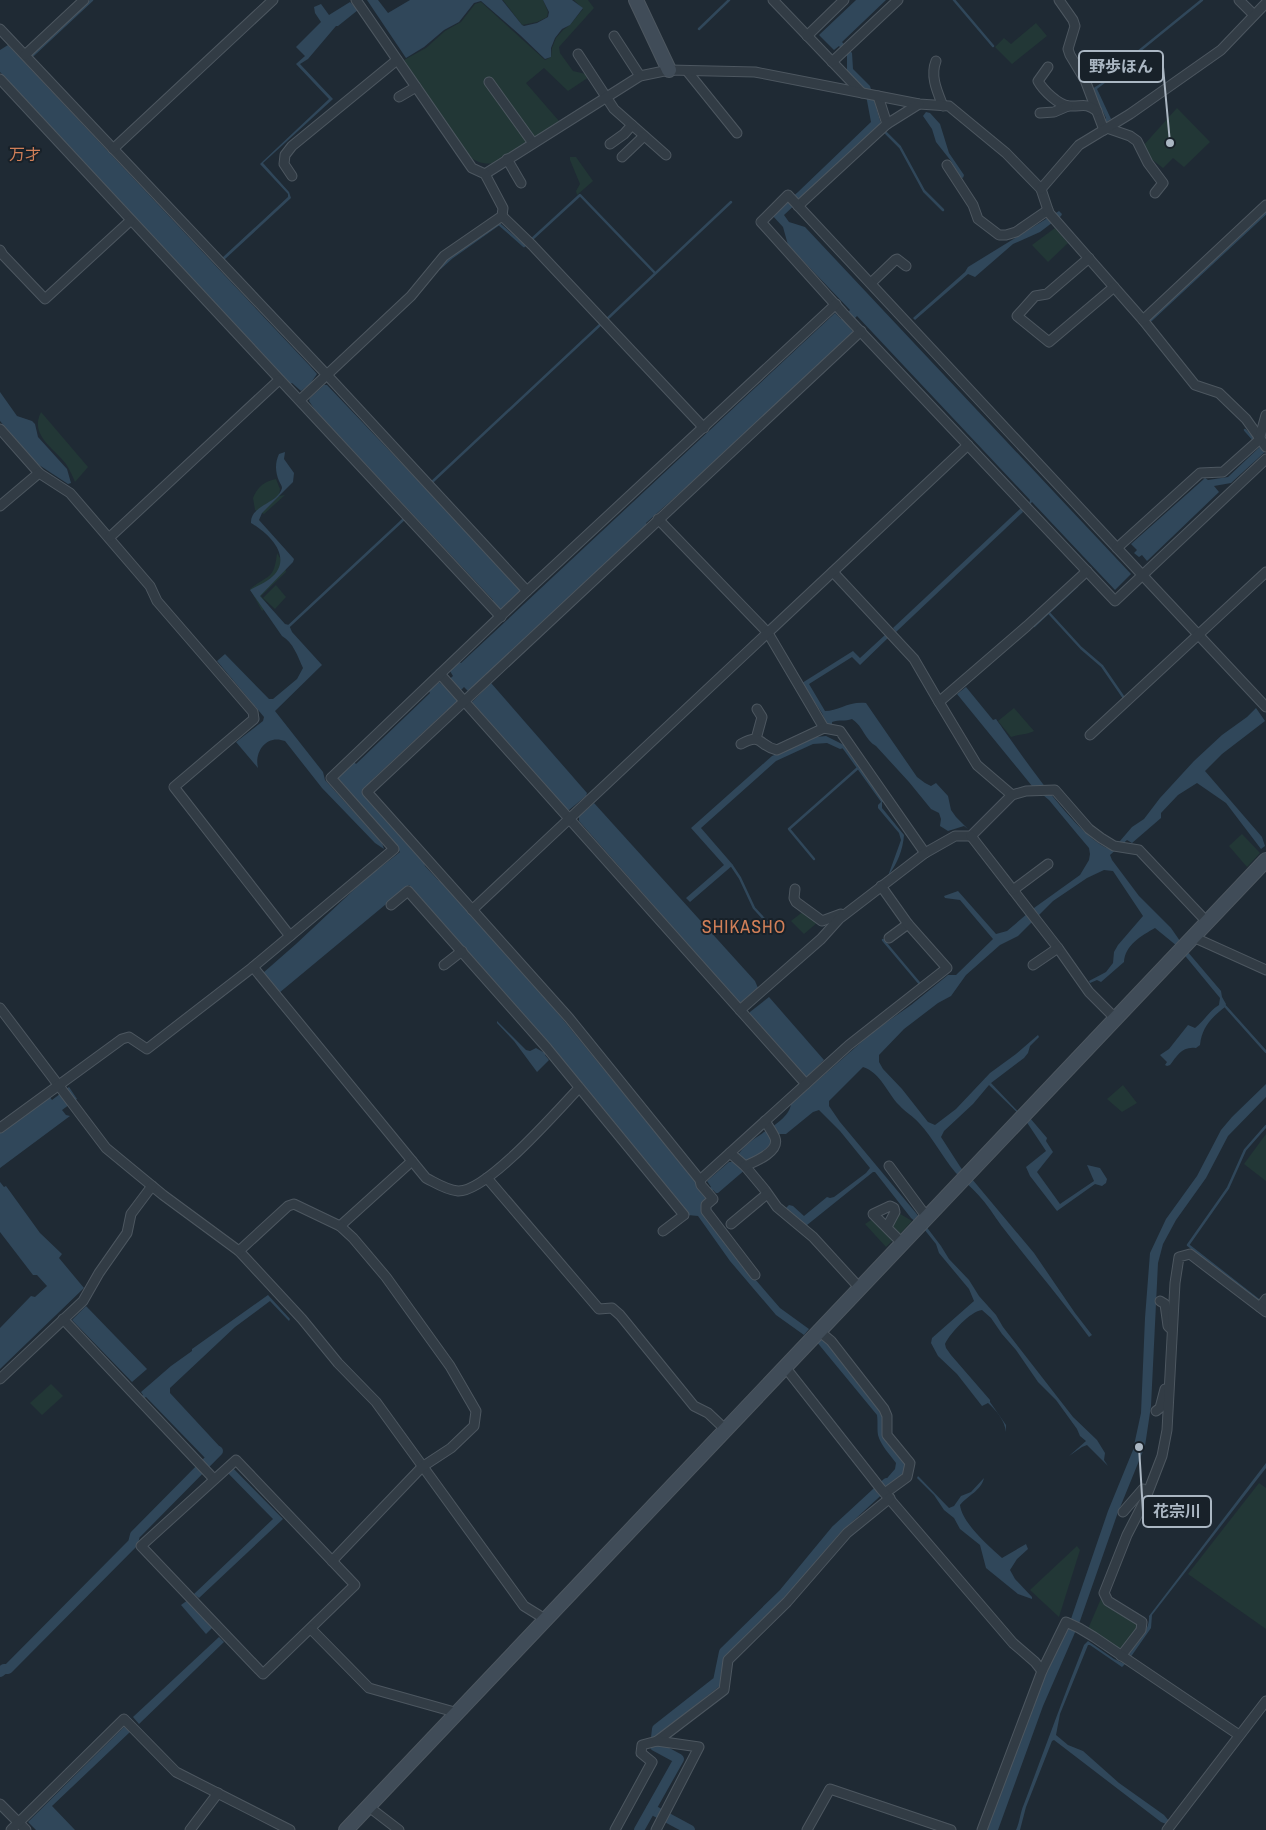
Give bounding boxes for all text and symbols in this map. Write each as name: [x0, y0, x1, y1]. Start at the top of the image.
callout: 野歩ほん: [1079, 51, 1163, 82]
text: 野歩ほん: [1089, 55, 1153, 77]
district label: 万才: [9, 143, 41, 165]
district label: SHIKASHO: [702, 914, 786, 939]
callout: 花宗川: [1143, 1496, 1211, 1527]
text: 花宗川: [1153, 1500, 1201, 1522]

